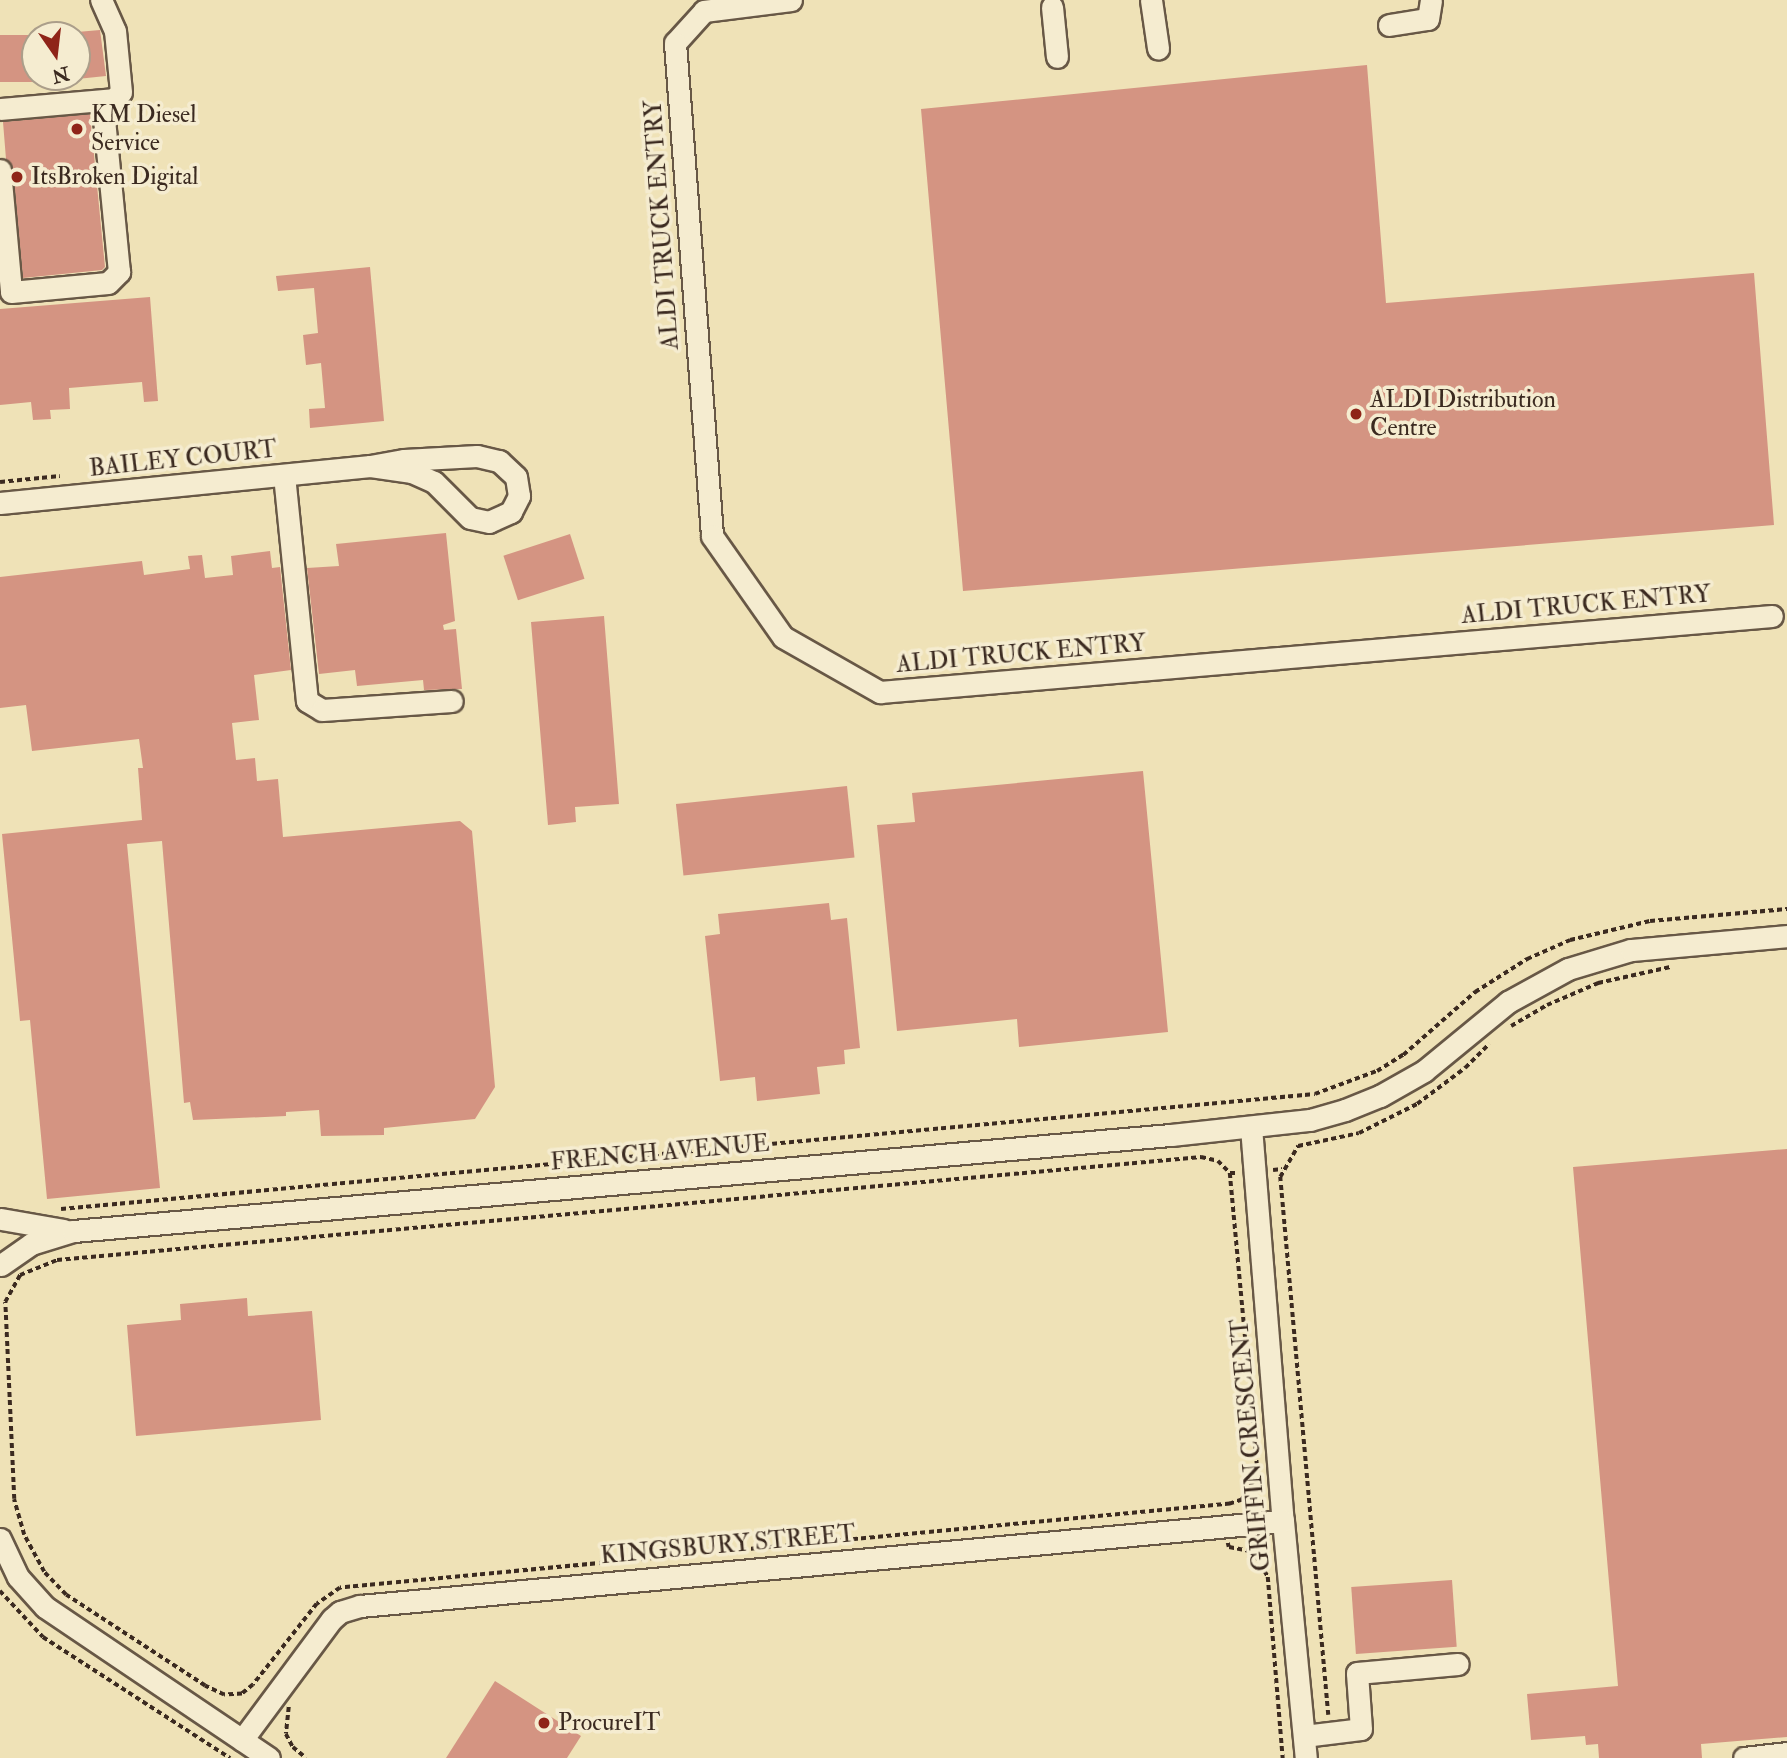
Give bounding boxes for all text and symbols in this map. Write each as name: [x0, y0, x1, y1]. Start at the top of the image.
north arrow: [21, 21, 91, 91]
text: N: [49, 61, 72, 88]
street label: ALDI TRUCK ENTRY: [639, 99, 685, 351]
place label: KM Diesel Service: [91, 101, 196, 157]
marker: KM Diesel Service: [69, 121, 85, 137]
place label: ItsBroken Digital: [31, 163, 199, 191]
marker: ItsBroken Digital: [9, 169, 25, 185]
place label: ALDI Distribution Centre: [1370, 386, 1556, 442]
marker: ALDI Distribution Centre: [1348, 406, 1364, 422]
street label: BAILEY COURT: [88, 435, 278, 483]
street label: ALDI TRUCK ENTRY: [1460, 580, 1712, 630]
street label: ALDI TRUCK ENTRY: [895, 629, 1147, 679]
street label: FRENCH AVENUE: [549, 1129, 771, 1177]
street label: GRIFFIN CRESCENT: [1226, 1318, 1276, 1572]
street label: KINGSBURY STREET: [599, 1520, 857, 1570]
place label: ProcureIT: [558, 1709, 660, 1737]
marker: ProcureIT: [536, 1715, 552, 1731]

